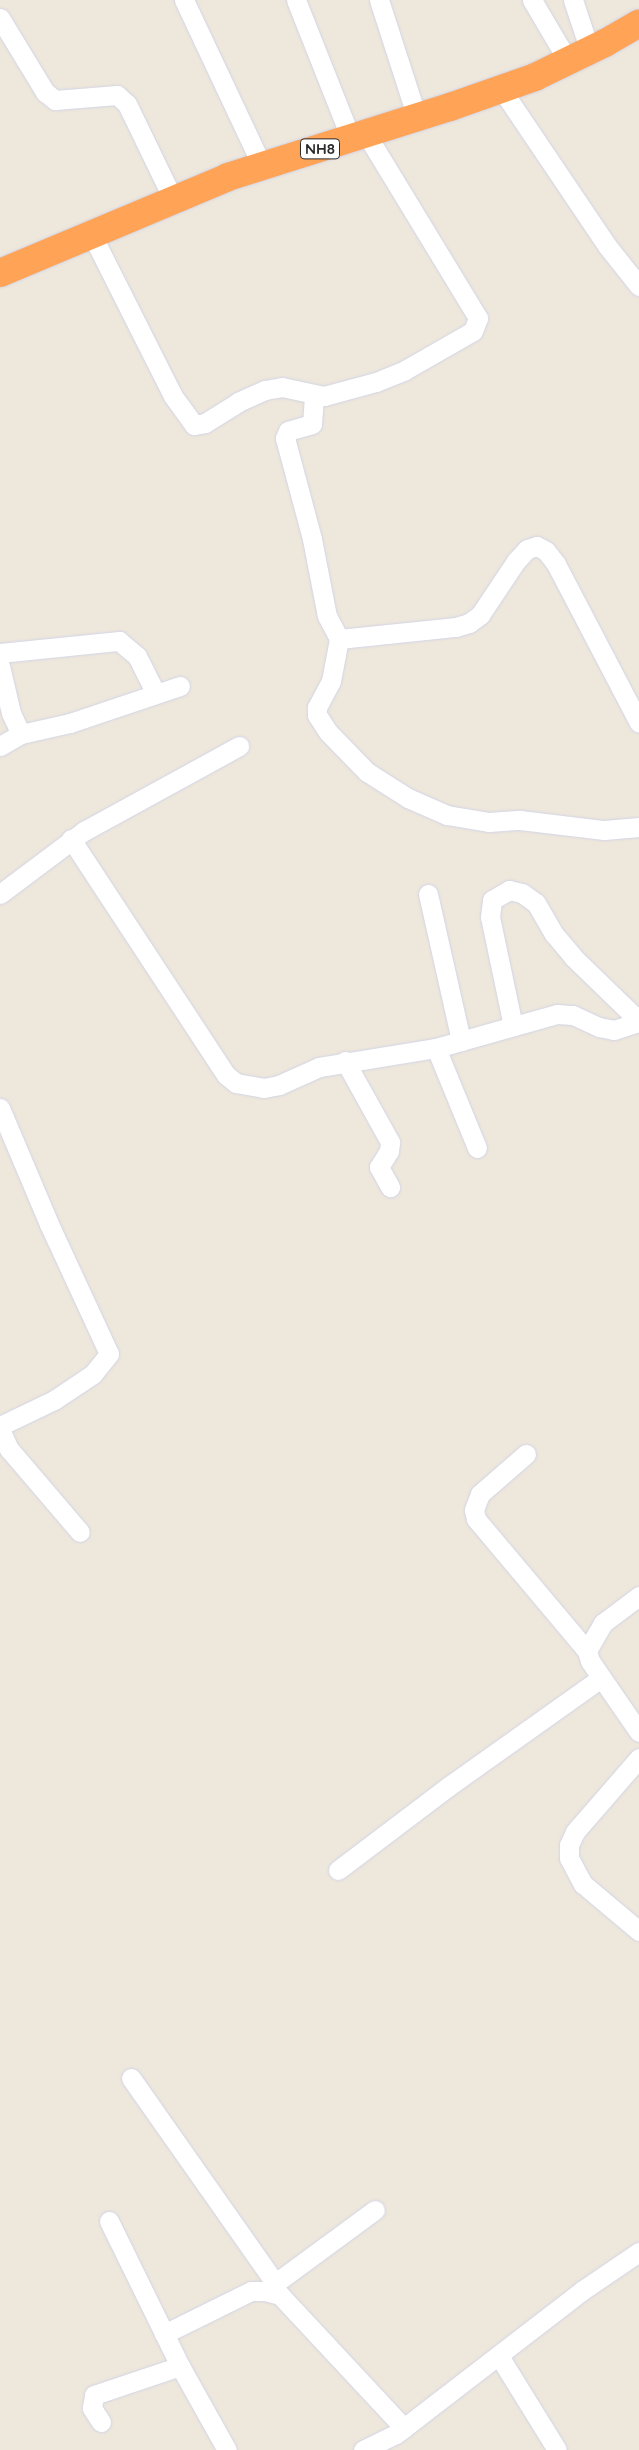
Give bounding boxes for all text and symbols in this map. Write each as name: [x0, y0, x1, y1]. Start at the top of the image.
road number: NH8: [299, 136, 341, 162]

